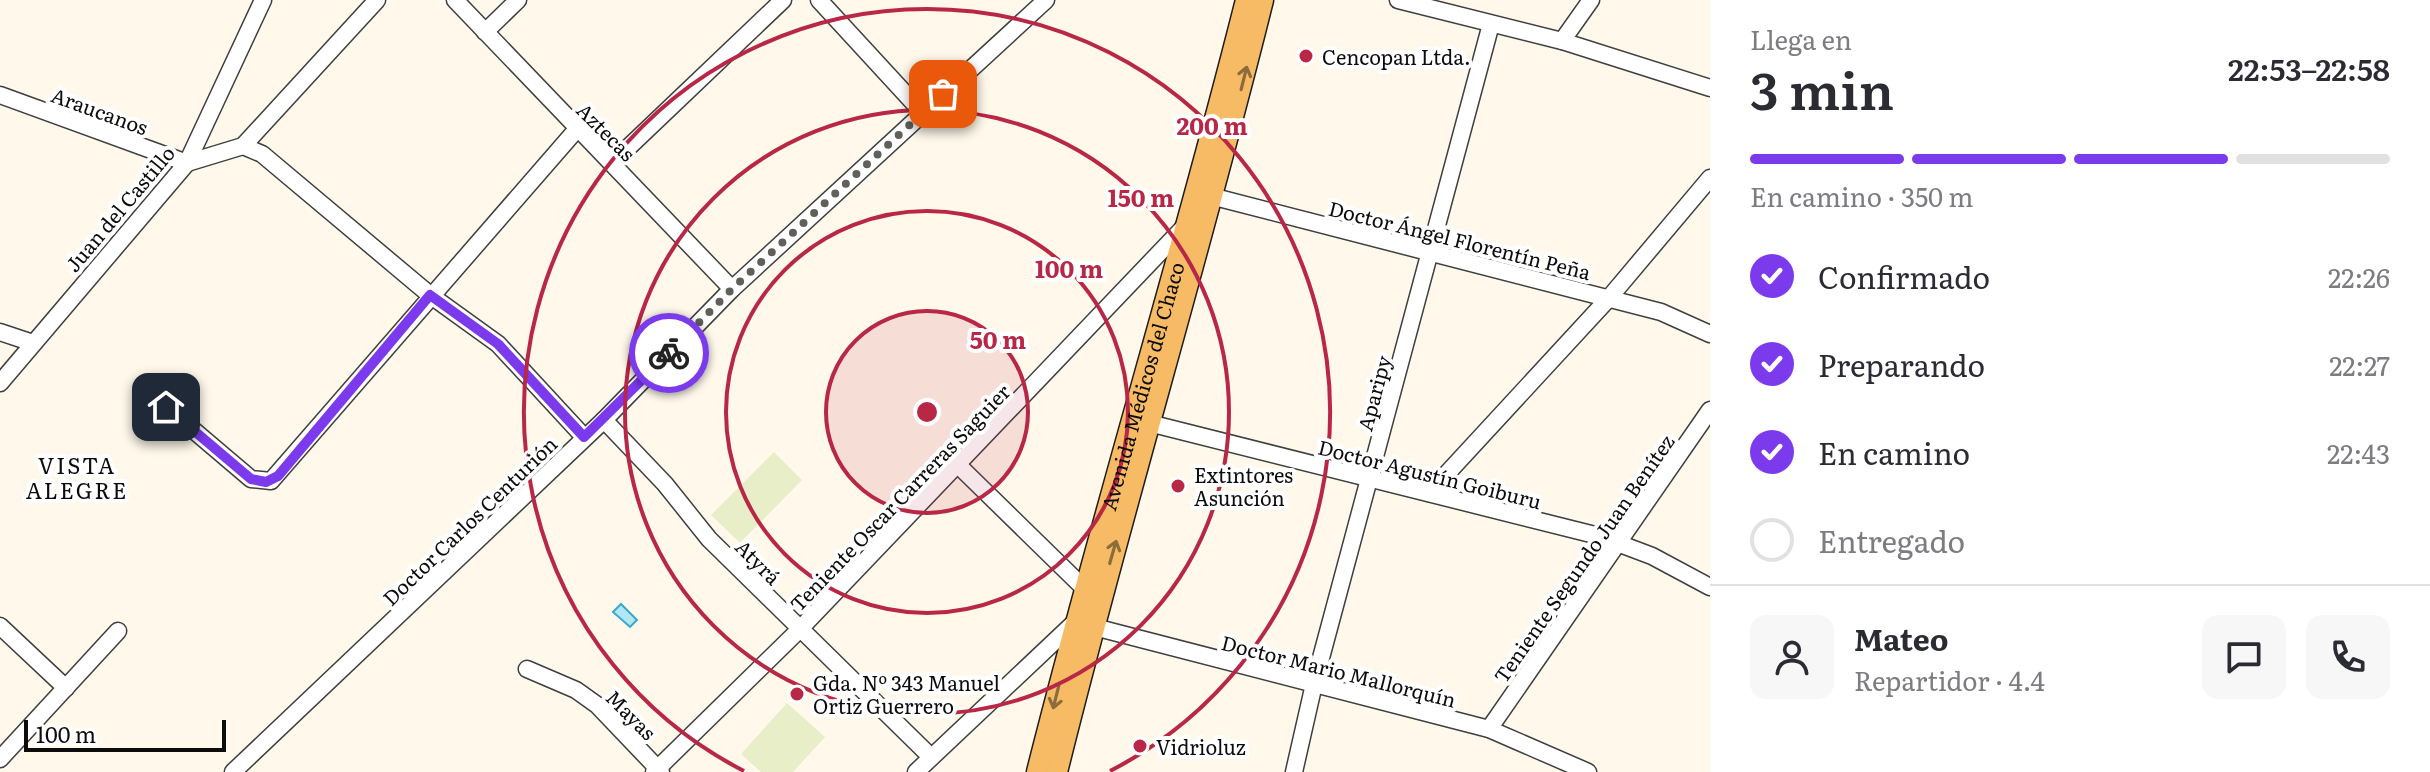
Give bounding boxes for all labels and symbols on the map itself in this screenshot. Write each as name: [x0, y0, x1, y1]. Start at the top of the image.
place label: Cencopan Ltda.: [1322, 41, 1471, 71]
marker: Cencopan Ltda.: [1297, 47, 1315, 65]
pin: [909, 60, 977, 128]
one-way arrow: [1237, 66, 1252, 92]
street label: Araucanos: [47, 79, 153, 141]
street label: Aztecas: [571, 95, 643, 167]
text: 200 m: [1176, 107, 1248, 142]
street label: Juan del Castillo: [57, 138, 181, 278]
text: 150 m: [1108, 179, 1174, 214]
street label: Doctor Ángel Florentín Peña: [1326, 192, 1594, 286]
text: 100 m: [1035, 250, 1103, 285]
street label: Avenida Médicos del Chaco: [1092, 258, 1191, 514]
courier: [629, 313, 709, 393]
text: 50 m: [970, 321, 1026, 356]
street label: Aparipy: [1349, 352, 1398, 434]
pin: [132, 373, 200, 441]
street label: Teniente Oscar Carreras Saguier: [782, 376, 1016, 617]
centre of rings: [913, 398, 941, 426]
street label: Teniente Segundo Juan Benítez: [1485, 427, 1681, 688]
street label: Doctor Carlos Centurión: [375, 428, 563, 612]
street label: Doctor Agustín Goiburu: [1315, 431, 1545, 515]
district label: VISTA ALEGRE: [26, 448, 128, 506]
place label: Extintores Asunción: [1194, 459, 1293, 512]
marker: Extintores Asunción: [1169, 477, 1187, 495]
street label: Atyrá: [729, 531, 789, 591]
one-way arrow: [1106, 540, 1121, 566]
street label: Doctor Mario Mallorquín: [1219, 626, 1459, 714]
place label: Gda. Nº 343 Manuel Ortiz Guerrero: [813, 667, 1000, 720]
street label: Mayas: [600, 682, 664, 746]
one-way arrow: [1048, 684, 1063, 710]
marker: Gda. Nº 343 Manuel Ortiz Guerrero: [788, 685, 806, 703]
scale bar: [24, 716, 226, 752]
place label: Vidrioluz: [1156, 731, 1246, 761]
marker: Vidrioluz: [1131, 737, 1149, 755]

